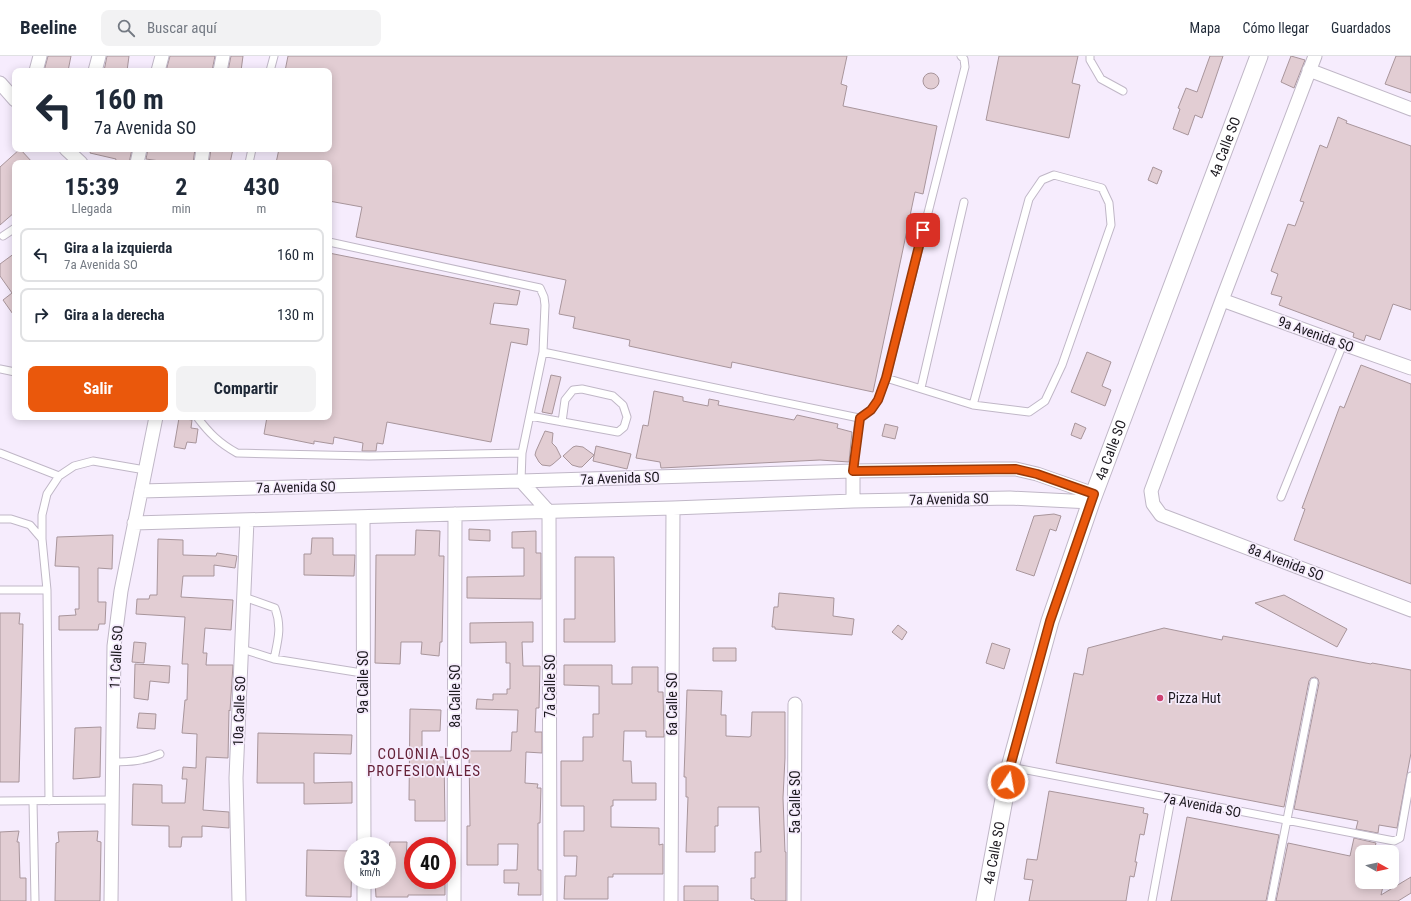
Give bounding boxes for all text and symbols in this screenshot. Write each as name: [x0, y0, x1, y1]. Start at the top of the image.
search box: [101, 10, 381, 46]
text: Beeline: [20, 16, 77, 39]
icon: search: [115, 17, 137, 39]
text: Buscar aquí: [147, 19, 217, 37]
text: Mapa: [1190, 20, 1221, 36]
text: Cómo llegar: [1243, 20, 1309, 36]
text: Guardados: [1331, 20, 1391, 36]
text: 160 m: [94, 83, 164, 116]
icon: left: [28, 84, 80, 136]
street label: 4a Calle SO: [1206, 114, 1243, 179]
text: 7a Avenida SO: [94, 117, 196, 138]
text: 15:39: [64, 173, 119, 201]
text: 2: [175, 173, 187, 201]
text: 430: [243, 173, 280, 201]
text: Llegada: [72, 201, 112, 216]
text: min: [172, 201, 191, 216]
text: m: [257, 201, 266, 216]
pin: [906, 213, 940, 247]
icon: arrive: [912, 219, 934, 241]
text: Gira a la izquierda: [64, 239, 172, 257]
icon: left: [30, 244, 52, 266]
text: 160 m: [277, 246, 314, 264]
text: 7a Avenida SO: [64, 257, 138, 272]
icon: right: [30, 304, 52, 326]
text: Gira a la derecha: [64, 306, 165, 324]
text: 130 m: [277, 306, 314, 324]
street label: 9a Avenida SO: [1276, 313, 1356, 355]
button: Salir: [28, 366, 168, 412]
button: Compartir: [176, 366, 316, 412]
street label: 4a Calle SO: [1092, 418, 1129, 483]
street label: 7a Avenida SO: [580, 469, 660, 487]
street label: 7a Avenida SO: [256, 478, 336, 496]
street label: 7a Avenida SO: [909, 490, 989, 508]
street label: 8a Avenida SO: [1246, 540, 1326, 584]
street label: 11 Calle SO: [106, 625, 126, 689]
street label: 9a Calle SO: [355, 650, 371, 714]
street label: 7a Calle SO: [542, 654, 558, 718]
street label: 8a Calle SO: [447, 664, 463, 728]
street label: 6a Calle SO: [664, 672, 680, 736]
street label: 10a Calle SO: [230, 676, 248, 746]
place label: Pizza Hut: [1168, 690, 1221, 706]
marker: Pizza Hut: [1155, 693, 1165, 703]
district label: COLONIA LOS PROFESIONALES: [367, 745, 481, 780]
position arrow: [987, 761, 1029, 803]
street label: 5a Calle SO: [787, 770, 803, 834]
street label: 7a Avenida SO: [1161, 790, 1243, 820]
street label: 4a Calle SO: [980, 820, 1008, 885]
speed limit sign: 40: [404, 837, 456, 889]
north arrow: [1355, 845, 1399, 889]
map controls: [1355, 845, 1399, 889]
text: 33: [360, 846, 380, 870]
text: km/h: [360, 867, 380, 878]

